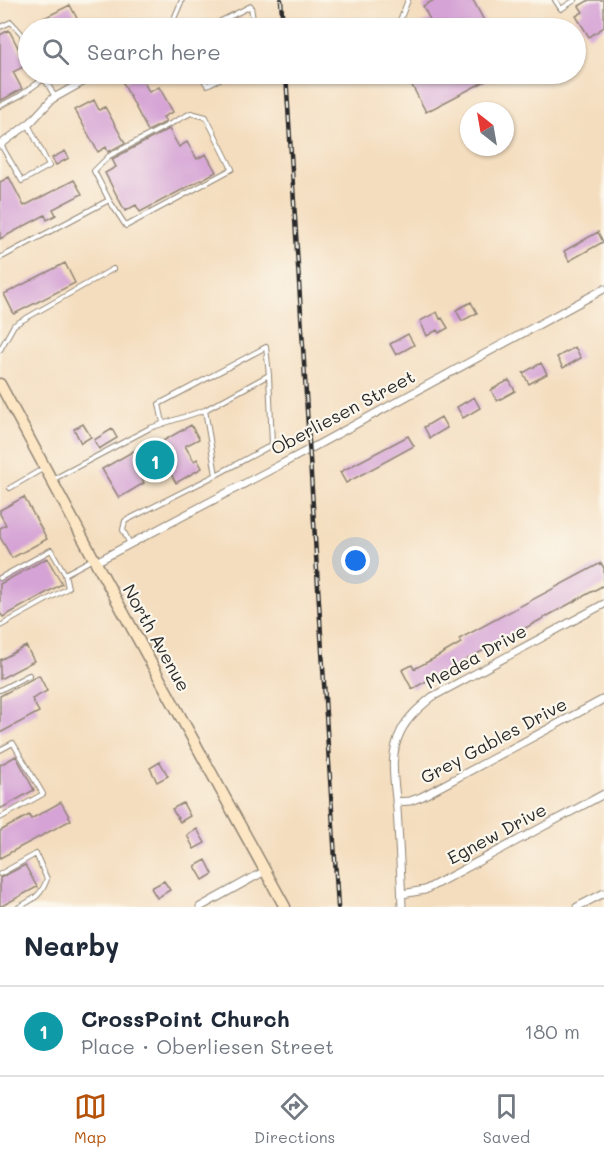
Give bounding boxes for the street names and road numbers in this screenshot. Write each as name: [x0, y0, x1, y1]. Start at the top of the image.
street label: Oberliesen Street: [266, 364, 419, 460]
street label: North Avenue: [118, 580, 196, 695]
street label: Medea Drive: [420, 618, 531, 694]
street label: Grey Gables Drive: [416, 691, 571, 789]
street label: Egnew Drive: [443, 797, 550, 869]

